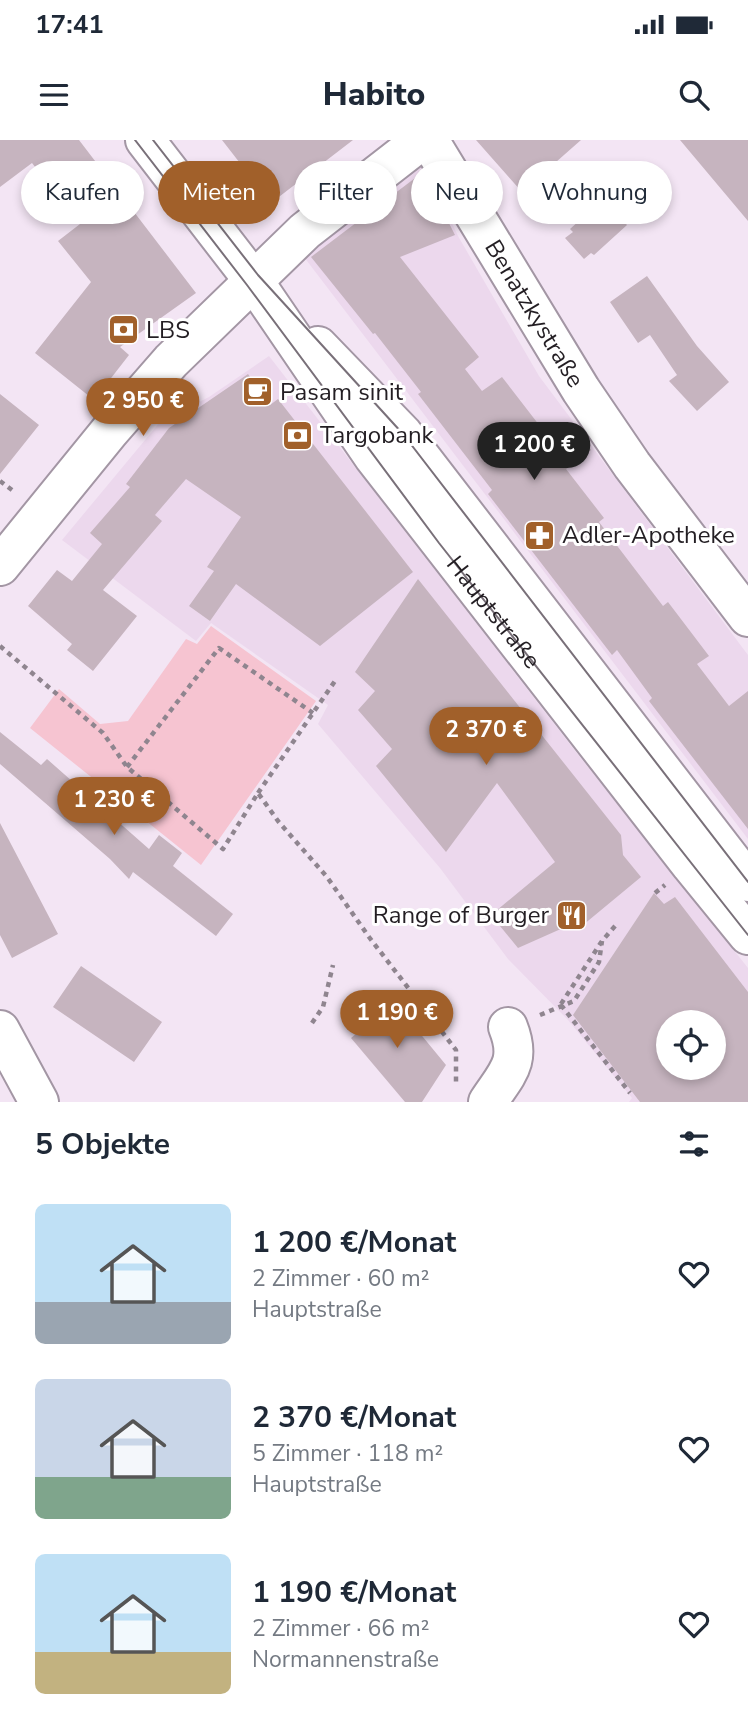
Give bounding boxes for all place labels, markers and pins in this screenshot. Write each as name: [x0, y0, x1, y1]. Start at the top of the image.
bank icon: LBS: [106, 313, 140, 347]
place label: LBS: [146, 314, 190, 346]
cafe icon: Pasam sinit: [240, 375, 274, 409]
place label: Pasam sinit: [280, 376, 404, 408]
pin: 2 950 €: [78, 378, 208, 438]
bank icon: Targobank: [280, 418, 314, 452]
place label: Targobank: [320, 419, 435, 451]
pin: 1 200 €: [469, 422, 599, 482]
pharmacy icon: Adler-Apotheke: [522, 518, 556, 552]
place label: Adler-Apotheke: [562, 519, 735, 551]
pin: 2 370 €: [421, 708, 551, 767]
pin: 1 230 €: [49, 778, 179, 837]
restaurant icon: Range of Burger: [555, 898, 589, 932]
place label: Range of Burger: [373, 899, 549, 931]
pin: 1 190 €: [332, 990, 462, 1050]

